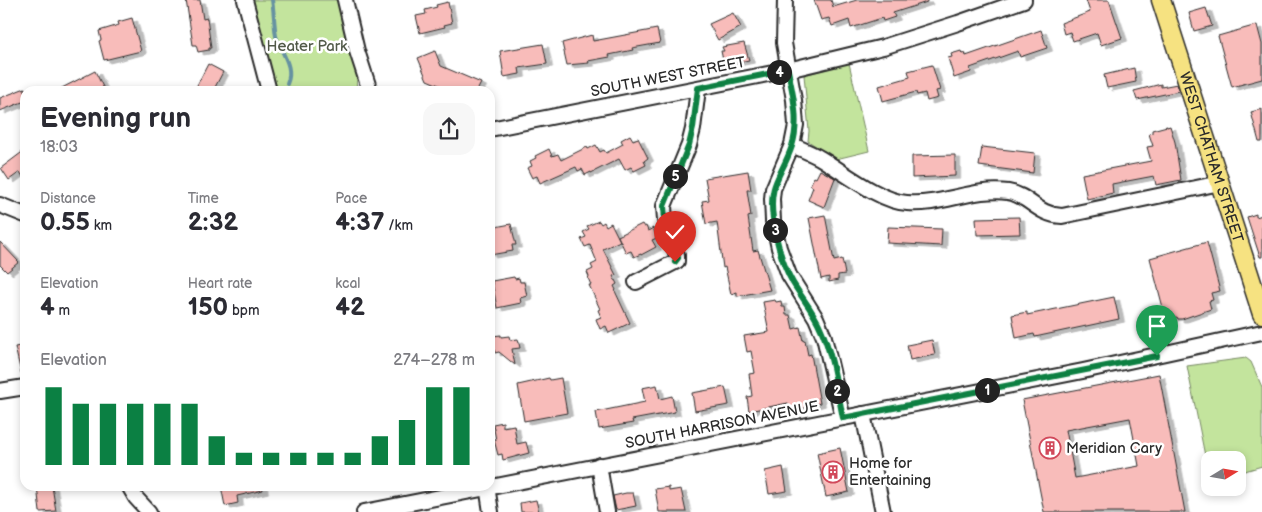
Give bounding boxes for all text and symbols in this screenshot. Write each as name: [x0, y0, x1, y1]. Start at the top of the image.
park label: Heater Park: [267, 37, 348, 56]
street label: SOUTH WEST STREET: [589, 53, 747, 101]
pin: 4: [766, 60, 792, 84]
text: 4: [775, 64, 784, 81]
street label: WEST CHATHAM STREET: [1175, 69, 1248, 245]
text: Evening run: [40, 102, 191, 135]
button: share: [423, 103, 475, 155]
text: 18:03: [40, 138, 78, 157]
pin: 5: [662, 164, 688, 188]
text: 5: [671, 168, 680, 185]
text: Distance: [40, 190, 96, 207]
text: Time: [188, 190, 219, 207]
text: Pace: [335, 190, 367, 207]
text: 0.55: [40, 207, 90, 238]
text: 2:32: [188, 207, 238, 238]
text: 4:37: [335, 207, 384, 238]
pin: [654, 211, 696, 262]
text: km: [90, 217, 112, 234]
text: /km: [384, 217, 413, 234]
icon: check: [661, 218, 689, 246]
pin: 3: [762, 218, 788, 242]
text: 3: [771, 222, 780, 239]
text: Elevation: [40, 275, 98, 292]
text: Heart rate: [188, 275, 252, 292]
text: kcal: [335, 275, 360, 292]
text: 4: [40, 292, 55, 323]
text: 150: [188, 292, 228, 323]
text: 42: [335, 292, 365, 323]
text: m: [55, 302, 70, 319]
text: bpm: [228, 302, 260, 319]
pin: [1136, 305, 1178, 356]
icon: arrive: [1143, 312, 1171, 340]
text: Elevation: [40, 351, 107, 370]
text: 274–278 m: [393, 351, 475, 370]
pin: 2: [824, 378, 850, 404]
pin: 1: [974, 378, 1000, 402]
text: 1: [985, 382, 990, 399]
text: 2: [833, 383, 842, 400]
street label: SOUTH HARRISON AVENUE: [624, 397, 820, 453]
building icon: Meridian Cary: [1038, 436, 1062, 460]
place label: Meridian Cary: [1066, 439, 1162, 458]
north arrow: [1201, 451, 1246, 496]
map controls: [1201, 451, 1246, 496]
place label: Home for Entertaining: [849, 454, 931, 490]
building icon: Home for Entertaining: [821, 460, 845, 484]

